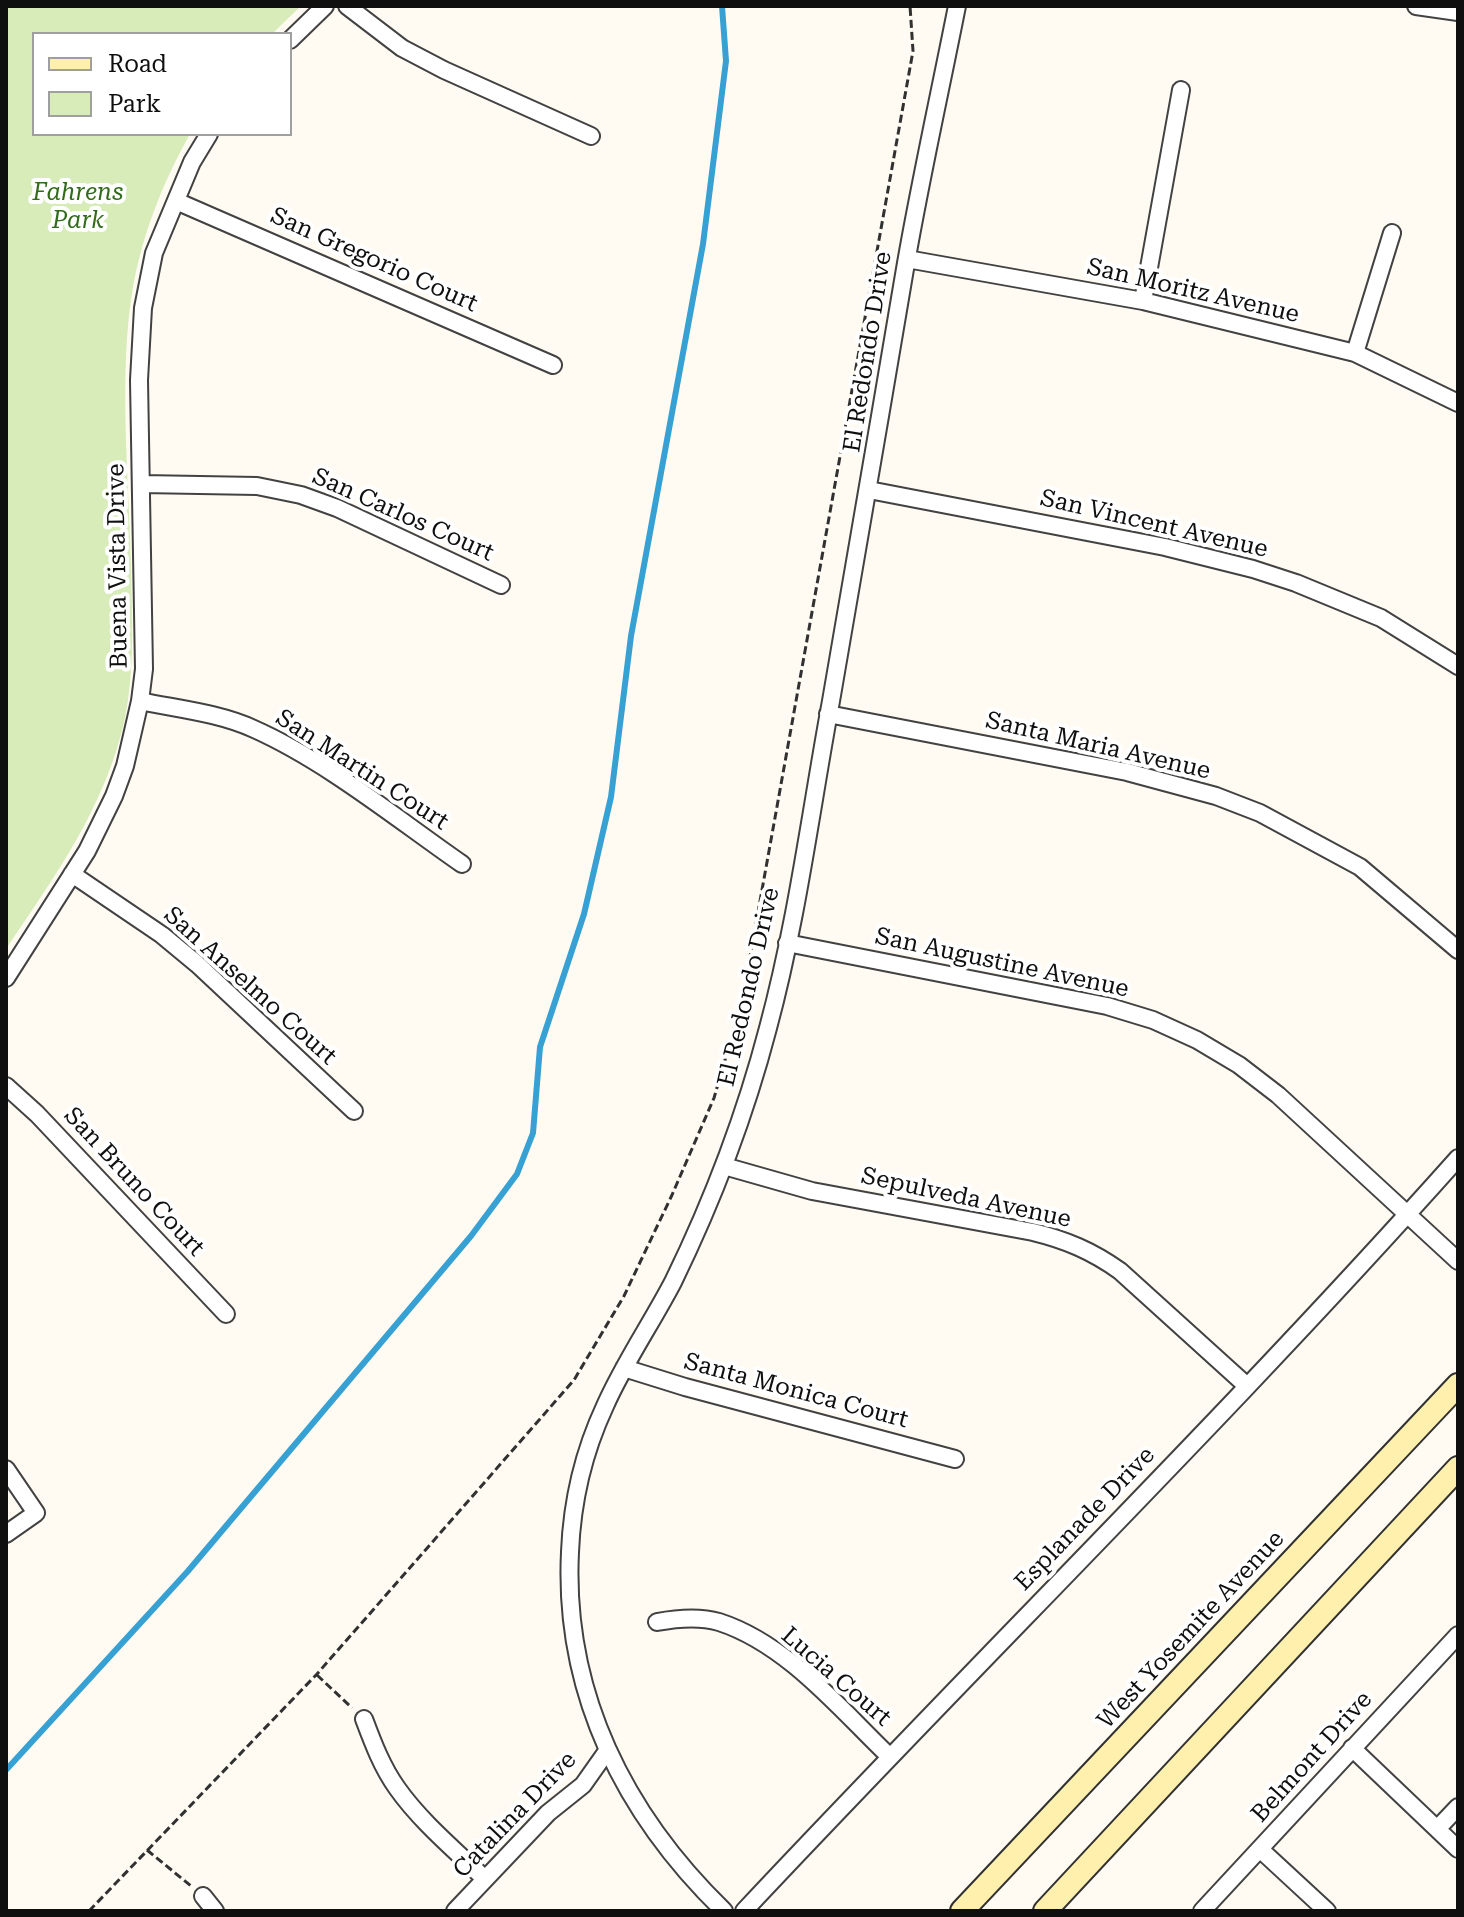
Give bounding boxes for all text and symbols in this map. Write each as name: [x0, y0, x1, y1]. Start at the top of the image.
legend: [32, 32, 292, 136]
text: Road: [108, 50, 167, 78]
text: Park: [108, 90, 161, 118]
park label: Fahrens Park: [33, 179, 123, 235]
street label: San Gregorio Court: [266, 201, 482, 319]
street label: El Redondo Drive: [838, 250, 898, 454]
street label: San Moritz Avenue: [1084, 253, 1302, 329]
street label: San Carlos Court: [308, 462, 498, 568]
street label: Buena Vista Drive: [102, 463, 134, 669]
street label: San Vincent Avenue: [1037, 484, 1271, 564]
street label: San Martin Court: [270, 703, 454, 837]
street label: Santa Maria Avenue: [983, 706, 1213, 786]
street label: El Redondo Drive: [712, 885, 786, 1089]
street label: San Anselmo Court: [158, 901, 342, 1071]
street label: San Augustine Avenue: [873, 922, 1131, 1004]
street label: San Bruno Court: [58, 1102, 210, 1262]
street label: Sepulveda Avenue: [858, 1162, 1074, 1234]
street label: Santa Monica Court: [681, 1347, 911, 1435]
street label: Esplanade Drive: [1009, 1441, 1161, 1597]
street label: West Yosemite Avenue: [1092, 1525, 1290, 1735]
street label: Lucia Court: [775, 1621, 897, 1733]
street label: Belmont Drive: [1246, 1686, 1378, 1828]
street label: Catalina Drive: [448, 1746, 582, 1884]

